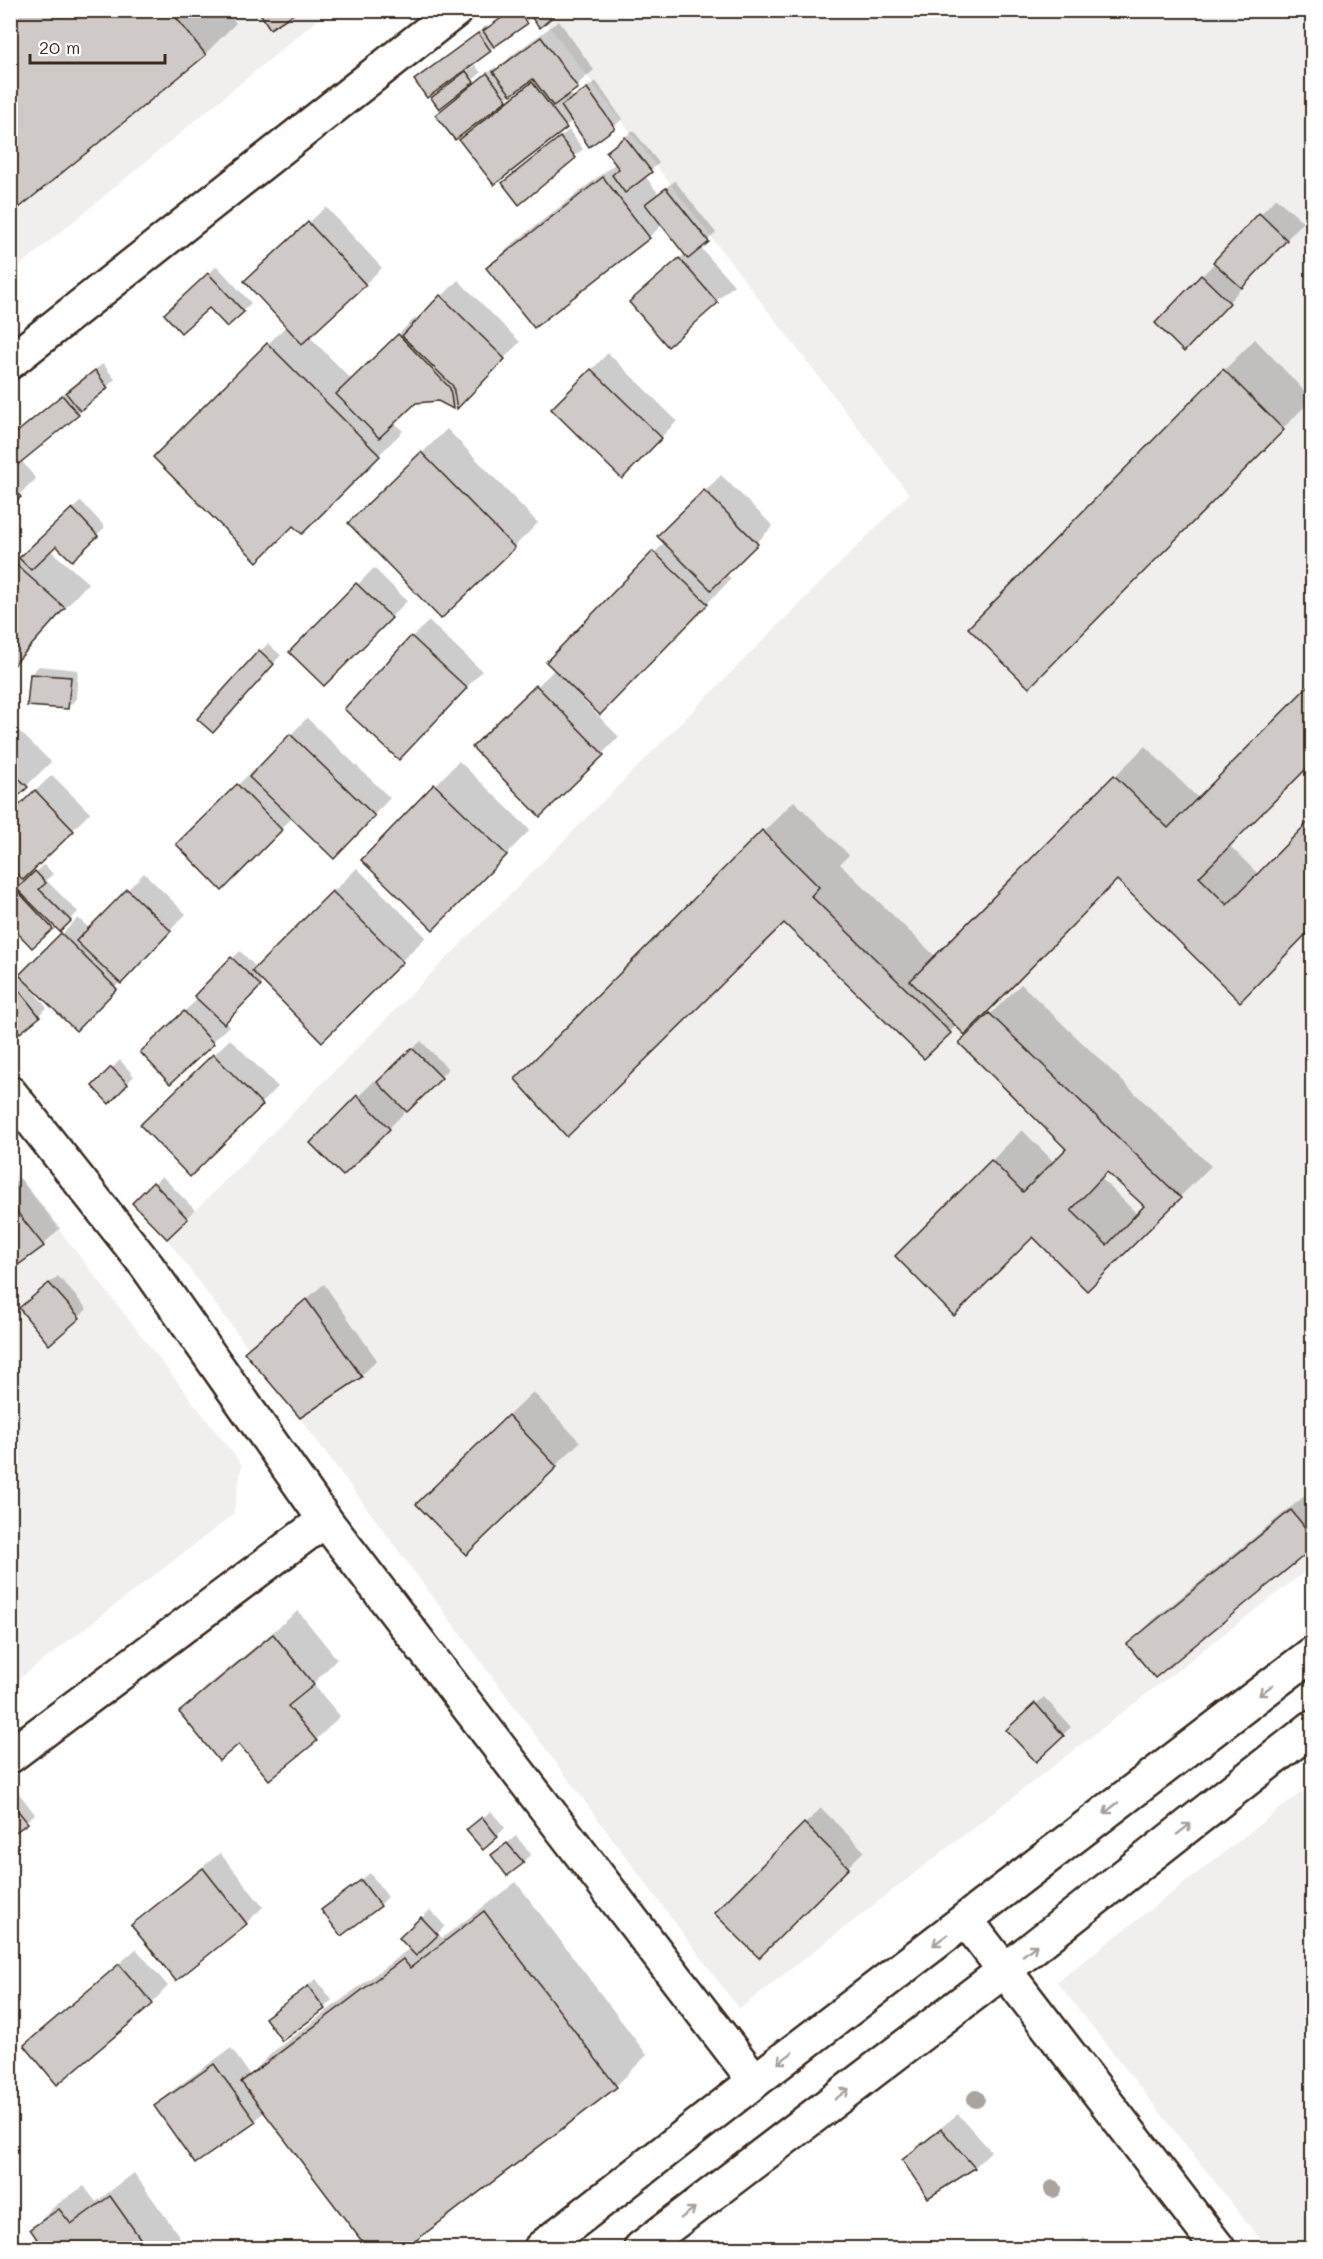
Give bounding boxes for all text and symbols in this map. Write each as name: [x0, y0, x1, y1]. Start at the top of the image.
scale bar: [30, 27, 165, 65]
text: 20 m: [39, 35, 80, 59]
one-way arrow: [1258, 1683, 1274, 1696]
one-way arrow: [1104, 1802, 1120, 1815]
one-way arrow: [1175, 1823, 1191, 1836]
one-way arrow: [932, 1933, 948, 1946]
one-way arrow: [1022, 1944, 1038, 1957]
one-way arrow: [777, 2052, 793, 2065]
one-way arrow: [834, 2088, 850, 2101]
one-way arrow: [679, 2207, 695, 2219]

